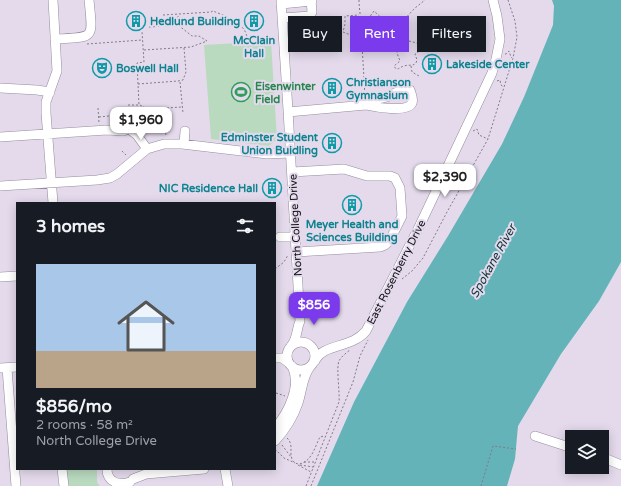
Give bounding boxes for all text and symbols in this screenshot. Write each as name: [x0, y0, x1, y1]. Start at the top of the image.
building icon: Hedlund Building: [125, 10, 147, 32]
building icon: McClain Hall: [243, 10, 265, 32]
place label: Hedlund Building: [150, 15, 240, 29]
chip: Buy: [288, 16, 342, 52]
chip: Rent: [350, 16, 409, 52]
chip: Filters: [417, 16, 486, 52]
place label: McClain Hall: [233, 34, 275, 60]
building icon: Lakeside Center: [421, 53, 443, 75]
theatre icon: Boswell Hall: [91, 57, 113, 79]
place label: Lakeside Center: [446, 58, 530, 71]
place label: Boswell Hall: [116, 62, 179, 75]
place label: Christianson Gymnasium: [346, 76, 411, 103]
building icon: Christianson Gymnasium: [321, 77, 343, 99]
place label: Eisenwinter Field: [255, 80, 316, 106]
sports icon: Eisenwinter Field: [230, 81, 252, 103]
pin: $1,960: [108, 107, 174, 141]
text: $1,960: [119, 112, 163, 128]
place label: Edminster Student Union Buidling: [221, 131, 319, 158]
building icon: Edminster Student Union Buidling: [321, 132, 343, 154]
pin: $2,390: [412, 164, 478, 198]
text: $2,390: [423, 169, 467, 185]
street label: North College Drive: [286, 174, 305, 276]
building icon: NIC Residence Hall: [261, 177, 283, 199]
place label: NIC Residence Hall: [159, 182, 258, 195]
building icon: Meyer Health and Sciences Building: [341, 194, 363, 216]
icon: filters: [234, 215, 256, 237]
text: 3 homes: [36, 216, 105, 237]
place label: Meyer Health and Sciences Building: [306, 218, 398, 245]
street label: East Rosenberry Drive: [364, 218, 428, 327]
water label: Spokane River: [467, 221, 520, 300]
icon: home: [110, 290, 182, 362]
pin: $856: [290, 292, 338, 326]
text: $856: [298, 297, 330, 313]
text: $856/mo: [36, 396, 112, 417]
text: 2 rooms · 58 m²: [36, 417, 133, 433]
map controls: [565, 430, 609, 474]
button: layers: [565, 430, 609, 474]
text: North College Drive: [36, 433, 157, 449]

